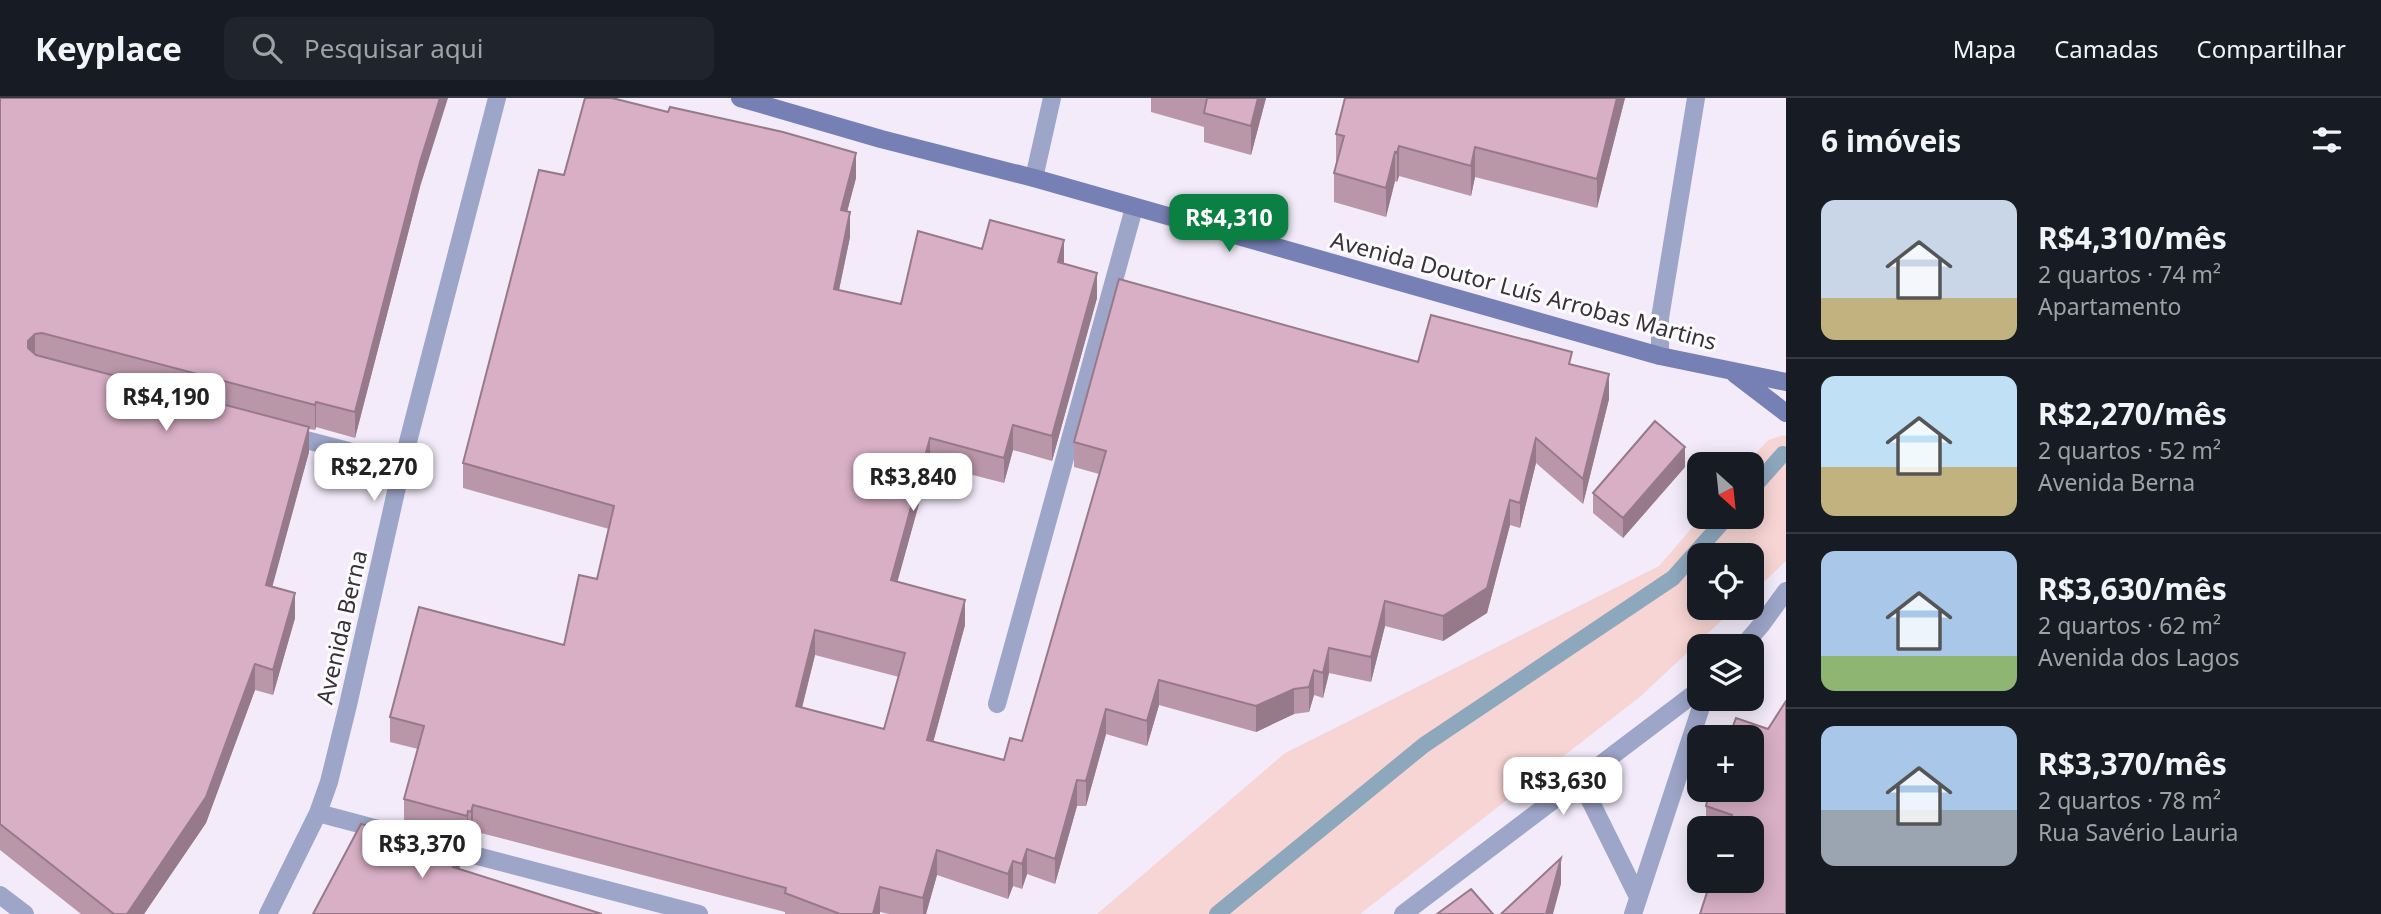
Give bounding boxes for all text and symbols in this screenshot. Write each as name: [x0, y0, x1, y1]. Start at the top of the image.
search box: [224, 17, 714, 80]
text: Keyplace: [35, 26, 182, 71]
icon: search: [248, 29, 286, 67]
text: Pesquisar aqui: [304, 30, 484, 66]
text: Mapa: [1953, 32, 2016, 65]
text: Camadas: [2054, 32, 2158, 65]
text: Compartilhar: [2196, 32, 2346, 65]
text: 6 imóveis: [1821, 120, 1961, 161]
icon: filters: [2308, 121, 2346, 159]
pin: R$4,310: [1164, 194, 1294, 254]
text: R$4,310: [1185, 201, 1273, 233]
text: R$4,310/mês: [2038, 217, 2227, 258]
street label: Avenida Doutor Luís Arrobas Martins: [1328, 223, 1720, 357]
icon: home: [1877, 228, 1961, 312]
text: 2 quartos · 74 m²: [2038, 258, 2221, 290]
text: Apartamento: [2038, 290, 2181, 322]
pin: R$4,190: [101, 374, 231, 433]
text: R$4,190: [122, 380, 210, 412]
text: R$2,270/mês: [2038, 393, 2227, 434]
icon: home: [1877, 404, 1961, 488]
text: 2 quartos · 52 m²: [2038, 434, 2221, 466]
pin: R$2,270: [309, 444, 439, 503]
text: R$2,270: [330, 450, 418, 482]
north arrow: [1687, 452, 1764, 528]
map controls: [1687, 452, 1764, 893]
pin: R$3,840: [848, 454, 978, 513]
text: R$3,840: [869, 460, 957, 492]
text: Avenida Berna: [2038, 466, 2195, 498]
button: locate: [1687, 543, 1764, 620]
street label: Avenida Berna: [308, 547, 374, 707]
text: R$3,630/mês: [2038, 568, 2227, 609]
icon: home: [1877, 579, 1961, 663]
text: 2 quartos · 62 m²: [2038, 609, 2221, 641]
button: layers: [1687, 634, 1764, 711]
text: Avenida dos Lagos: [2038, 641, 2240, 673]
button: +: [1687, 725, 1764, 802]
text: R$3,370/mês: [2038, 743, 2227, 784]
icon: home: [1877, 754, 1961, 838]
pin: R$3,630: [1498, 758, 1628, 817]
text: R$3,630: [1519, 764, 1607, 796]
text: 2 quartos · 78 m²: [2038, 784, 2221, 816]
button: −: [1687, 816, 1764, 893]
text: Rua Savério Lauria: [2038, 816, 2238, 848]
pin: R$3,370: [357, 820, 487, 880]
text: R$3,370: [378, 827, 466, 859]

